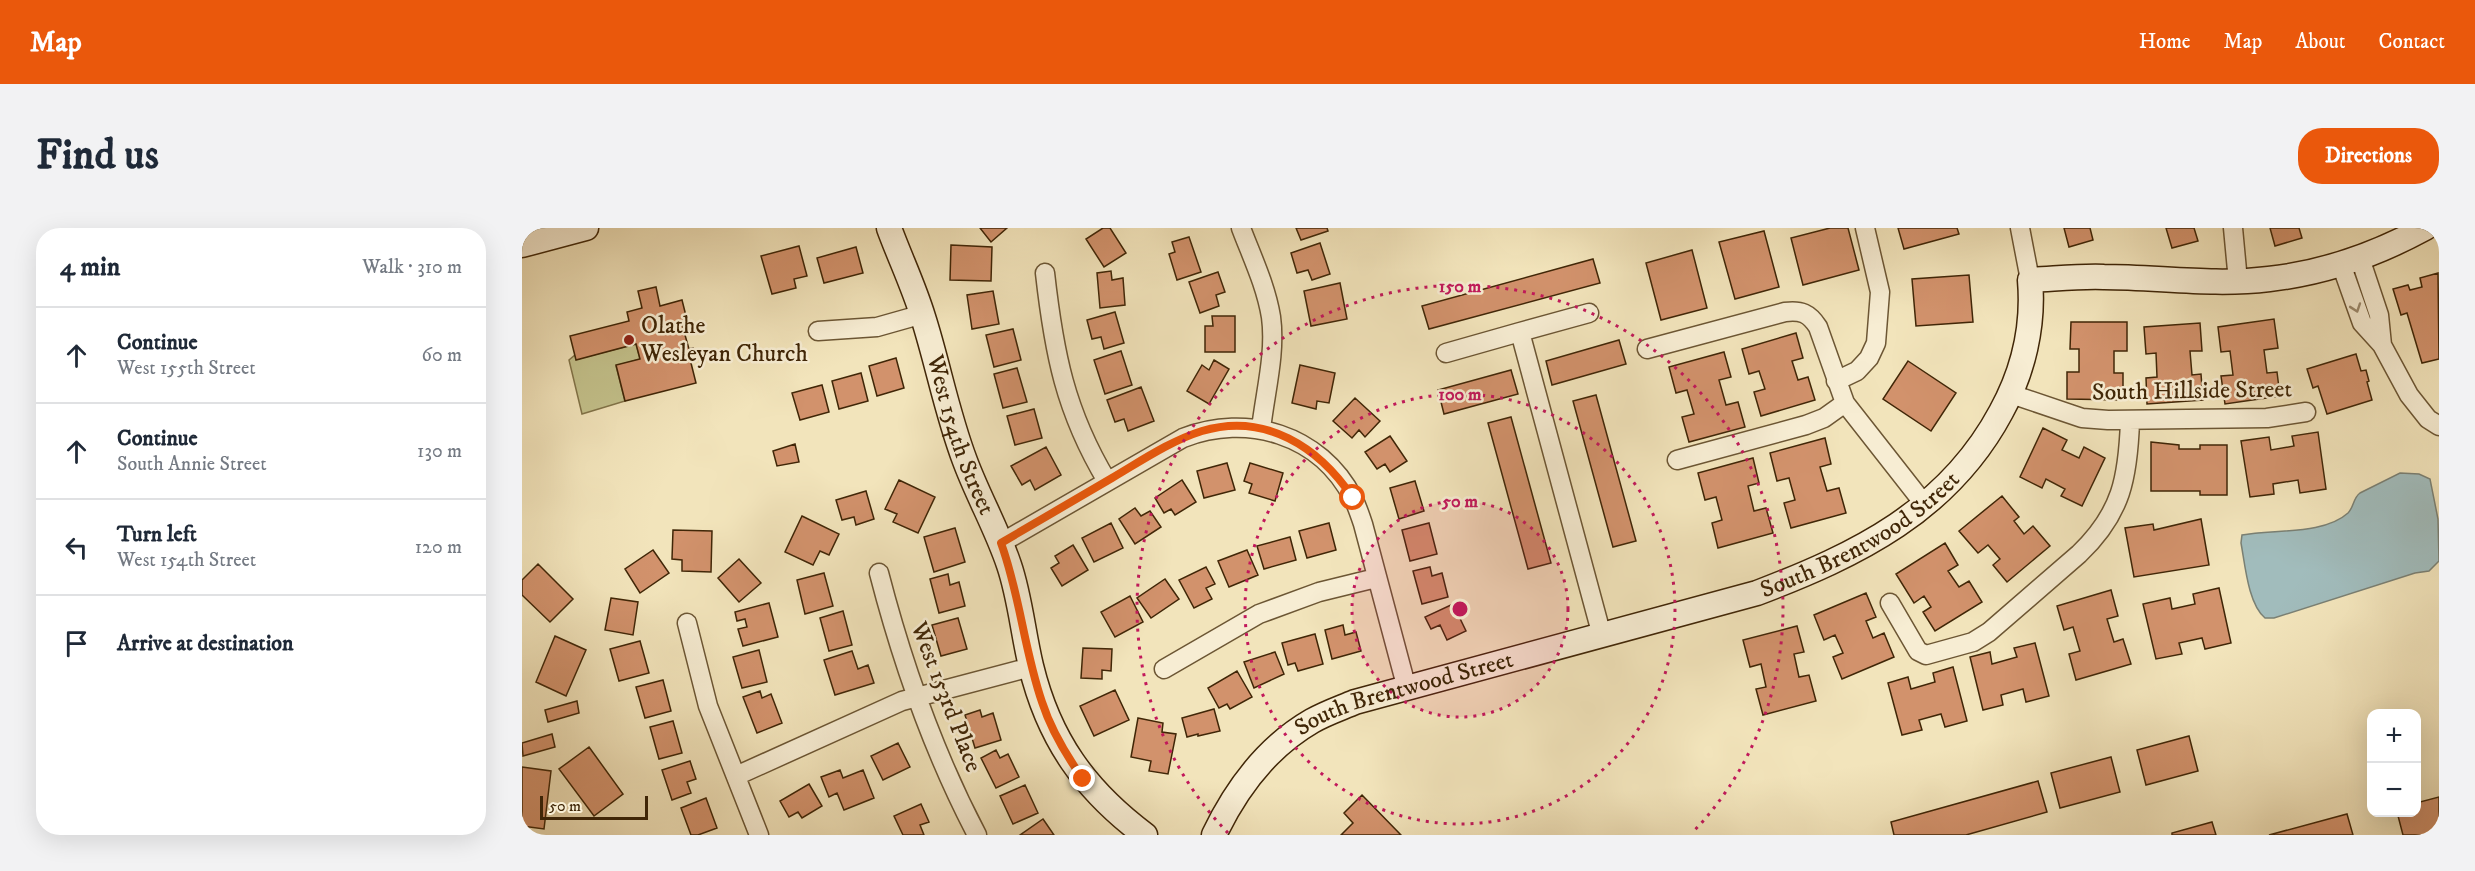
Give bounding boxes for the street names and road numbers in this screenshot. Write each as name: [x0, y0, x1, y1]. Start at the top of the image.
street label: West 154th Street: [919, 351, 1001, 520]
street label: South Hillside Street: [2092, 374, 2293, 408]
street label: South Brentwood Street: [1756, 465, 1967, 605]
street label: West 153rd Place: [903, 617, 988, 776]
street label: South Brentwood Street: [1289, 645, 1517, 743]

